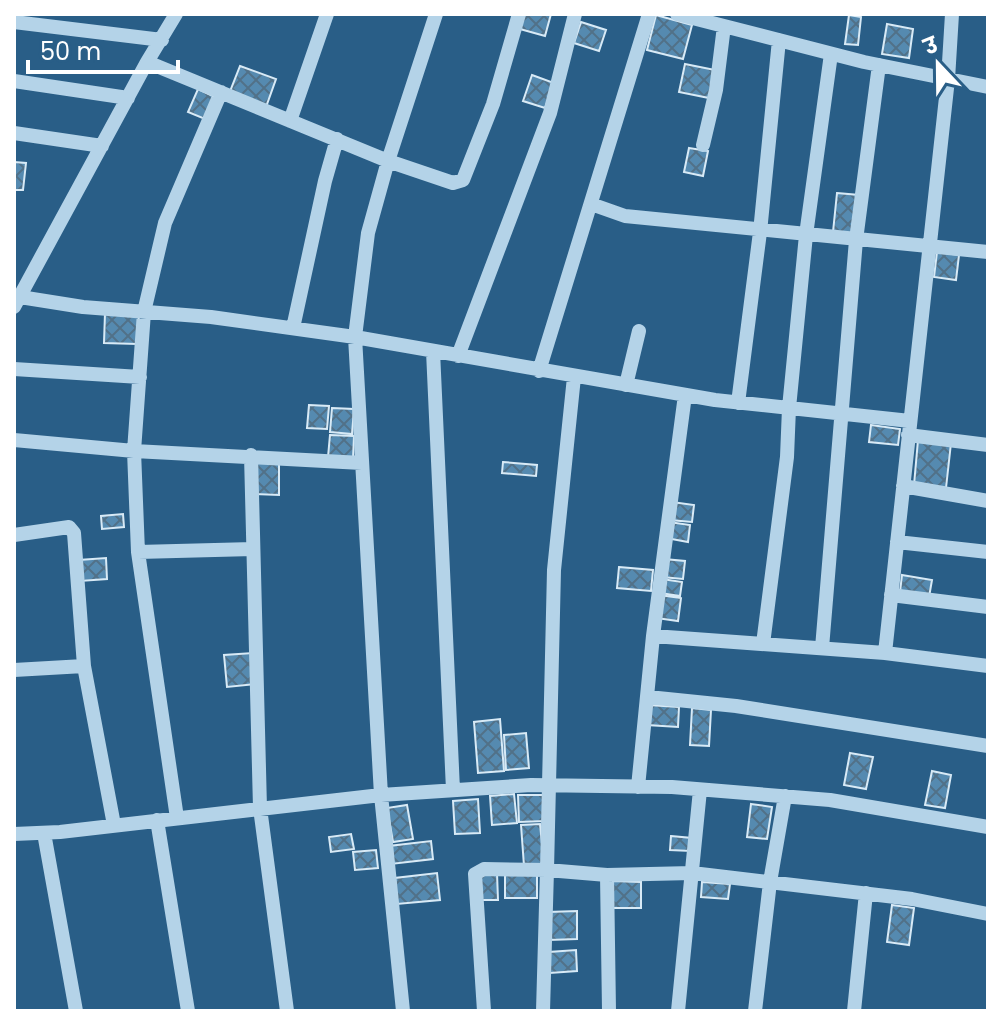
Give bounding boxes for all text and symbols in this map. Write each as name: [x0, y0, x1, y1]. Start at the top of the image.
scale bar: [28, 24, 178, 74]
north arrow: [898, 24, 978, 104]
text: उ: [918, 29, 943, 63]
text: 50 m: [40, 35, 101, 68]

